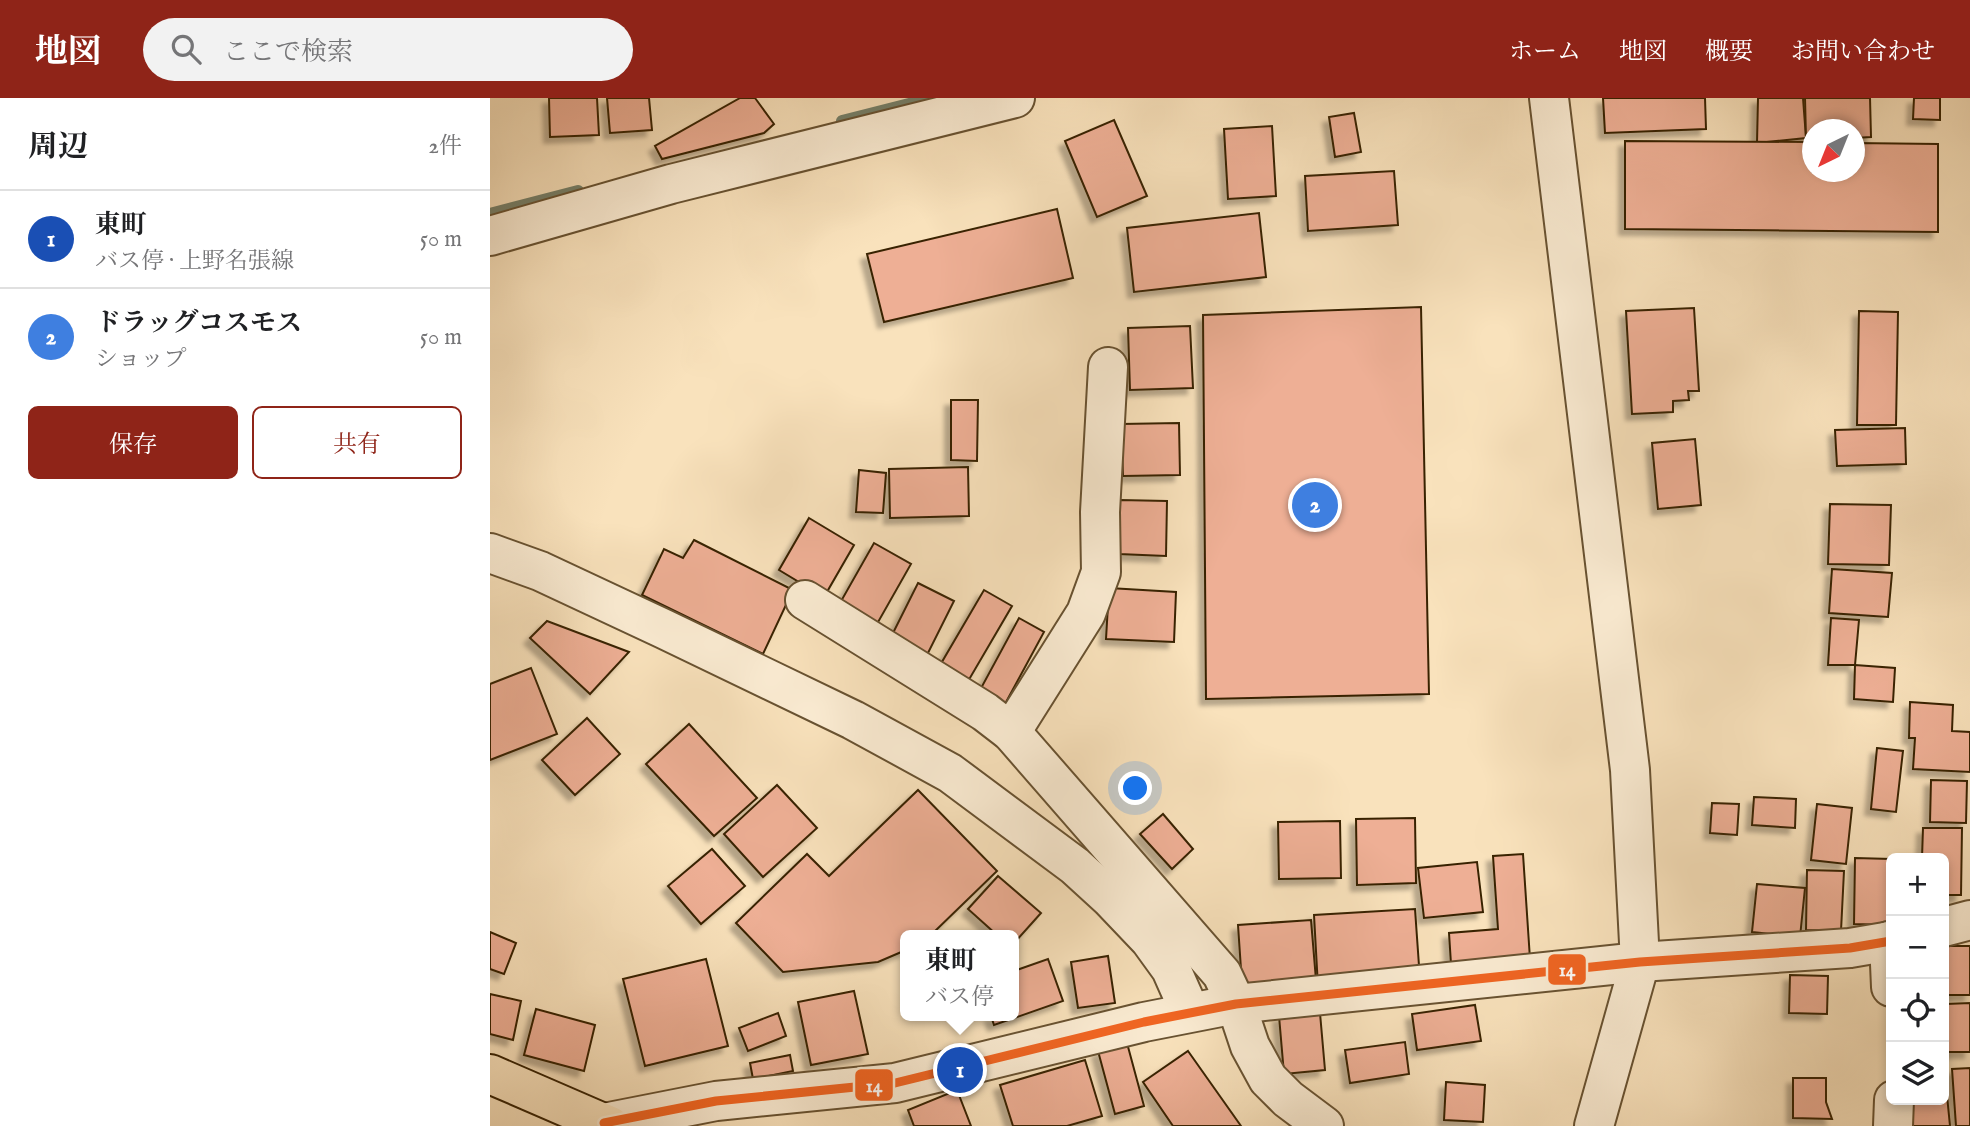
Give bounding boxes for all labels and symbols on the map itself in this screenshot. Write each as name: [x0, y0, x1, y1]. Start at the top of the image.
north arrow: [1802, 119, 1865, 182]
pin: 2: [1292, 479, 1338, 531]
your location: [1118, 771, 1152, 805]
line badge: 14: [1547, 953, 1587, 986]
text: 14: [1559, 959, 1576, 983]
pin: 1: [937, 1044, 983, 1096]
line badge: 14: [854, 1068, 894, 1102]
text: 14: [866, 1075, 883, 1099]

